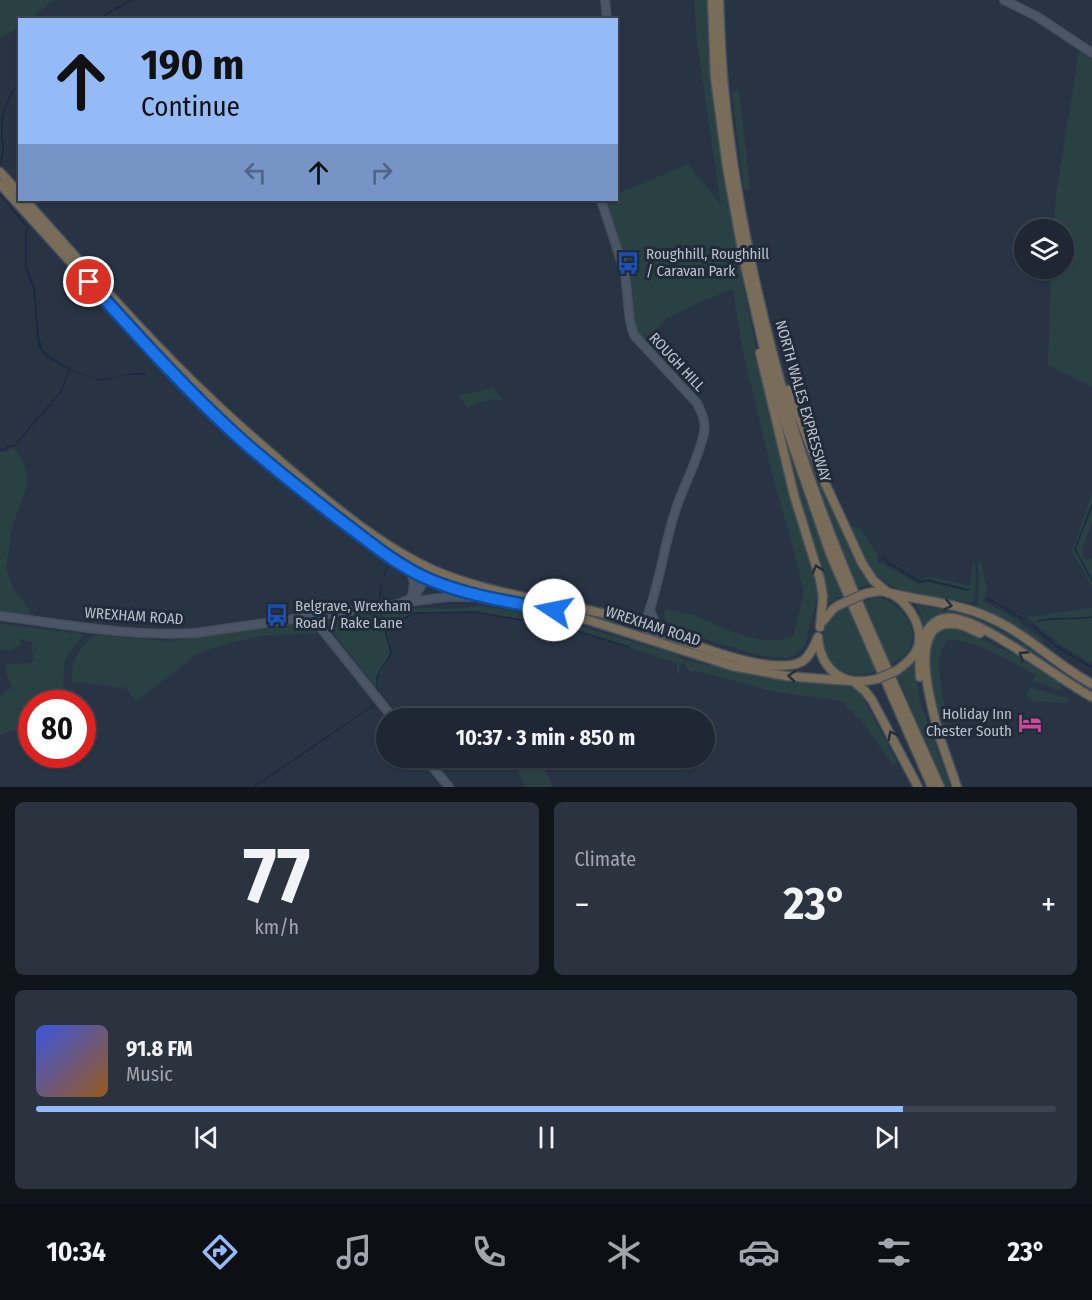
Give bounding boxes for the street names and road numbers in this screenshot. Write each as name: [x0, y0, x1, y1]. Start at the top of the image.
street label: NORTH WALES EXPRESSWAY: [771, 318, 835, 484]
street label: ROUGH HILL: [645, 329, 709, 395]
street label: WREXHAM ROAD: [603, 602, 703, 650]
street label: WREXHAM ROAD: [84, 604, 184, 628]

